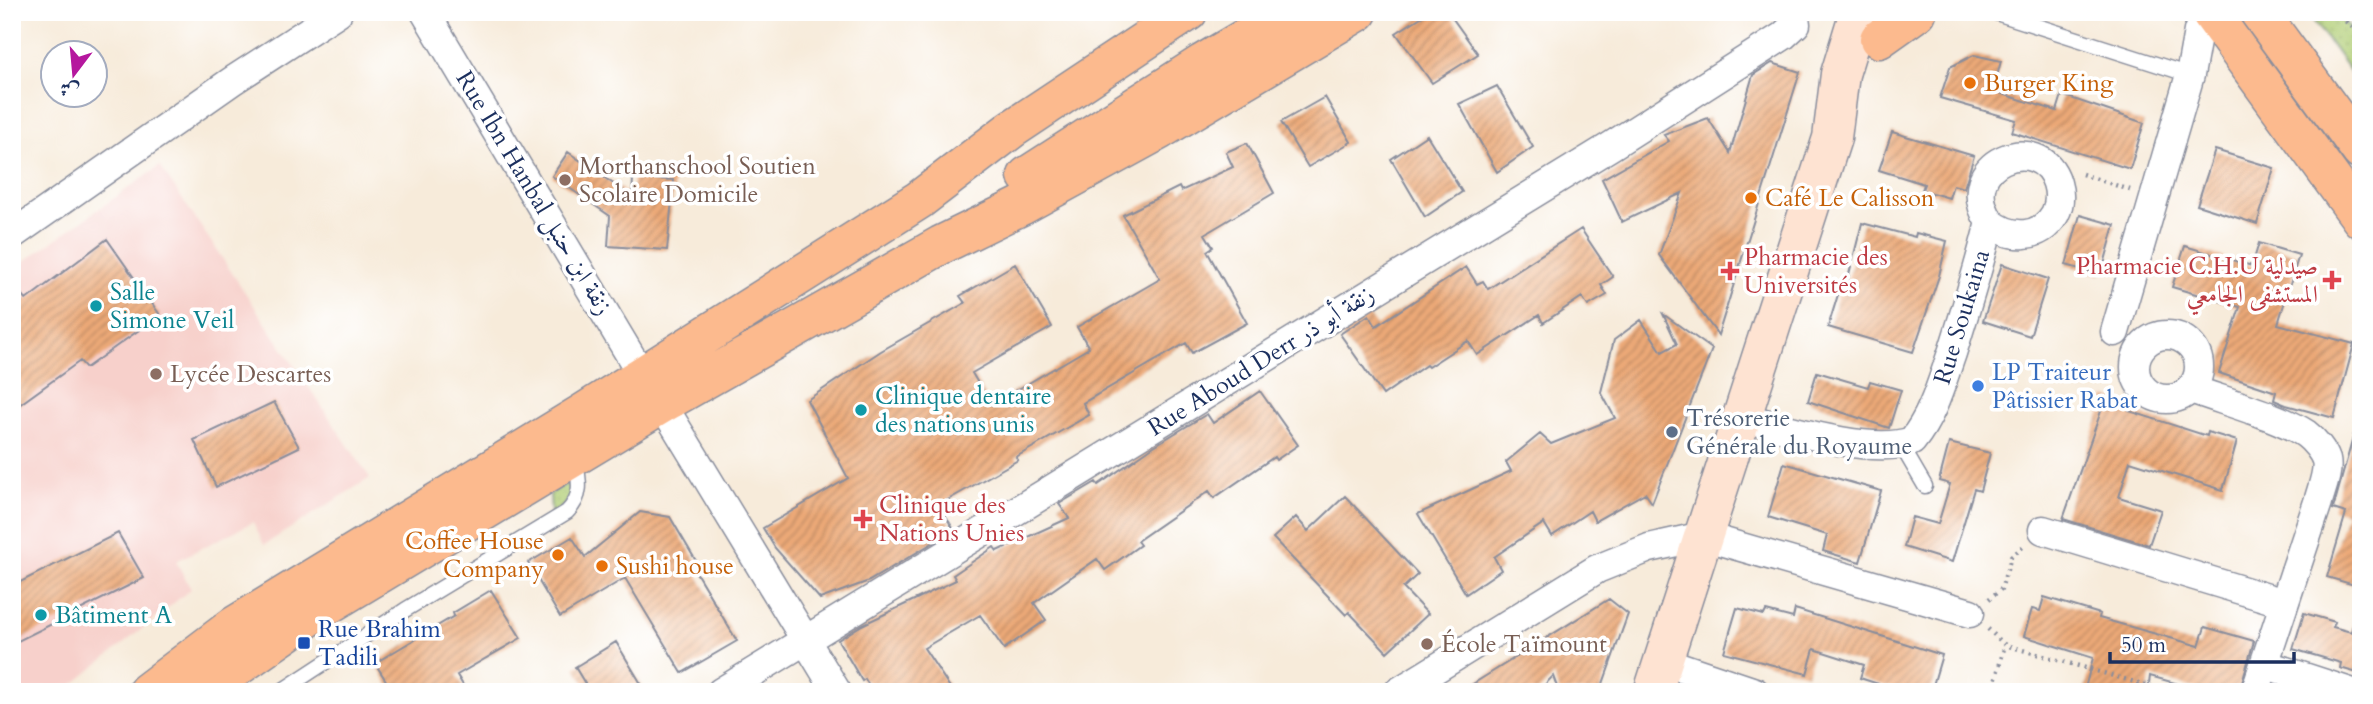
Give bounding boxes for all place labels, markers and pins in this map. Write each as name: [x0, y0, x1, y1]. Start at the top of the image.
place label: Burger King: [1984, 67, 2114, 100]
marker: Burger King: [1962, 75, 1978, 91]
place label: Morthanschool Soutien Scolaire Domicile: [579, 150, 816, 211]
marker: Morthanschool Soutien Scolaire Domicile: [557, 172, 573, 188]
place label: Café Le Calisson: [1765, 182, 1935, 215]
marker: Café Le Calisson: [1743, 190, 1759, 206]
place label: Pharmacie des Universités: [1744, 241, 1888, 302]
place label: Pharmacie C.H.U صيدلية المستشفى الجامعي: [2076, 250, 2318, 316]
marker: Pharmacie des Universités: [1722, 263, 1738, 279]
marker: Pharmacie C.H.U صيدلية المستشفى الجامعي: [2324, 272, 2340, 288]
place label: Salle Simone Veil: [110, 276, 234, 337]
marker: Salle Simone Veil: [88, 298, 104, 314]
place label: LP Traiteur Pâtissier Rabat: [1992, 356, 2138, 417]
place label: Lycée Descartes: [170, 358, 331, 391]
marker: Lycée Descartes: [148, 366, 164, 382]
marker: LP Traiteur Pâtissier Rabat: [1970, 378, 1986, 394]
place label: Clinique dentaire des nations unis: [875, 380, 1052, 441]
marker: Clinique dentaire des nations unis: [853, 402, 869, 418]
place label: Trésorerie Générale du Royaume: [1686, 402, 1912, 463]
marker: Trésorerie Générale du Royaume: [1664, 424, 1680, 440]
place label: Clinique des Nations Unies: [879, 489, 1024, 550]
marker: Clinique des Nations Unies: [853, 509, 873, 529]
place label: Coffee House Company: [405, 525, 544, 586]
marker: Coffee House Company: [550, 547, 566, 563]
place label: Sushi house: [616, 550, 734, 583]
marker: Sushi house: [594, 558, 610, 574]
place label: Bâtiment A: [55, 599, 173, 632]
marker: Bâtiment A: [33, 607, 49, 623]
place label: Rue Brahim Tadili: [318, 613, 442, 674]
place label: École Taïmount: [1441, 628, 1607, 661]
marker: Rue Brahim Tadili: [296, 635, 312, 651]
marker: École Taïmount: [1419, 636, 1435, 652]

